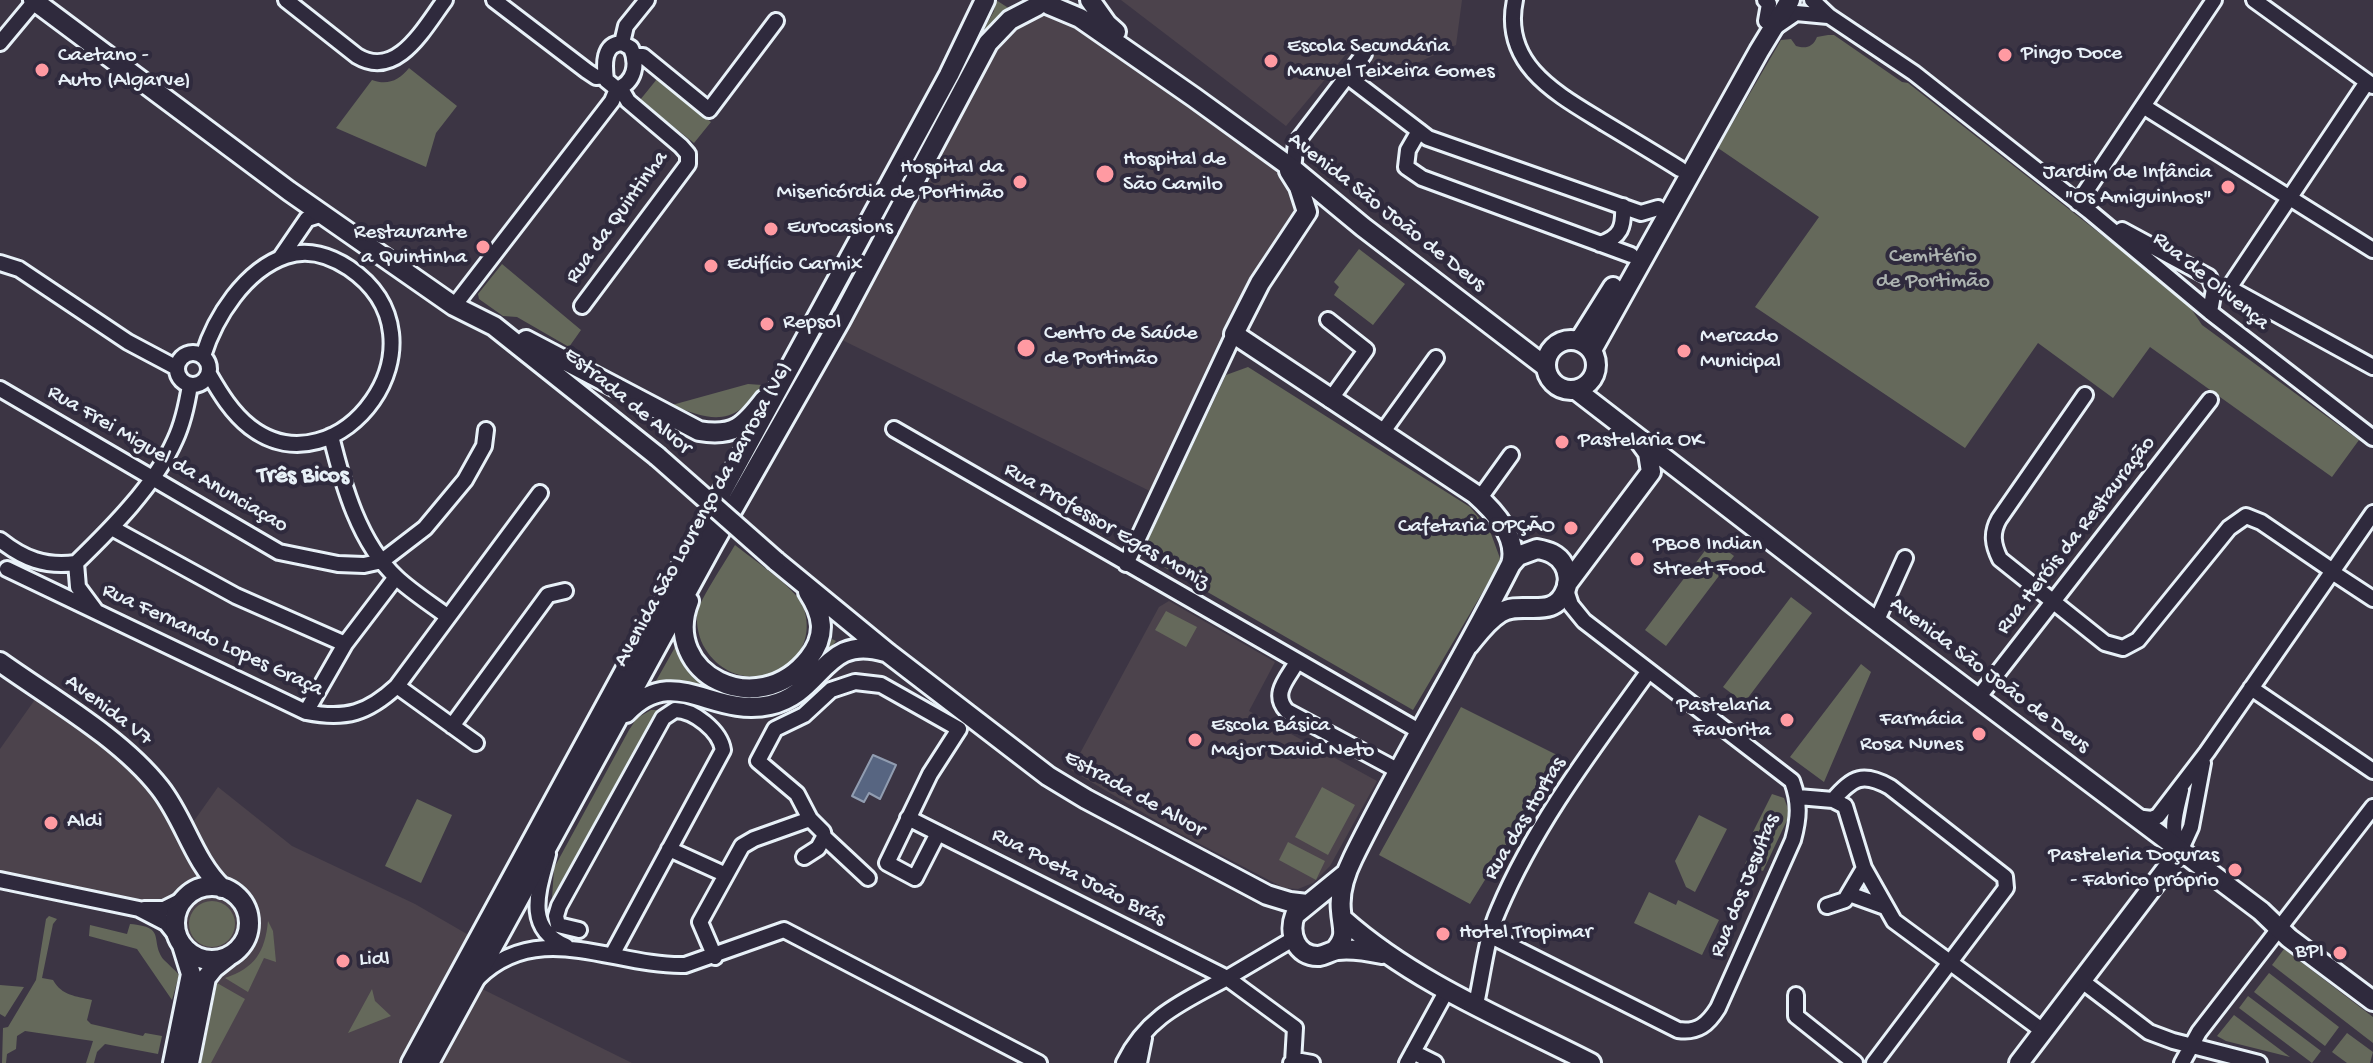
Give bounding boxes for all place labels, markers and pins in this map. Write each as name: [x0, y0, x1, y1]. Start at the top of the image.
place label: Escola Secundária Manuel Teixeira Gomes: [1287, 35, 1495, 86]
place label: Pingo Doce: [2021, 42, 2122, 68]
place label: Caetano - Auto (Algarve): [58, 44, 191, 96]
marker: Pingo Doce: [1996, 46, 2014, 64]
marker: Escola Secundária Manuel Teixeira Gomes: [1262, 52, 1280, 70]
marker: Caetano - Auto (Algarve): [33, 61, 51, 79]
place label: Hospital de São Camilo: [1123, 148, 1226, 200]
place label: Hospital da Misericórdia de Portimão: [776, 156, 1004, 208]
place label: Jardim de Infância "Os Amiguinhos": [2043, 161, 2212, 212]
marker: Hospital de São Camilo: [1094, 163, 1116, 185]
marker: Hospital da Misericórdia de Portimão: [1011, 173, 1029, 191]
marker: Jardim de Infância "Os Amiguinhos": [2219, 178, 2237, 196]
place label: Eurocasions: [787, 216, 893, 242]
marker: Eurocasions: [762, 220, 780, 238]
place label: Restaurante a Quintinha: [354, 221, 467, 272]
marker: Restaurante a Quintinha: [474, 238, 492, 256]
place label: Edifício Carmix: [727, 253, 863, 279]
marker: Edifício Carmix: [702, 257, 720, 275]
place label: Repsol: [783, 311, 841, 337]
marker: Repsol: [758, 315, 776, 333]
place label: Centro de Saúde de Portimão: [1044, 322, 1198, 374]
place label: Mercado Municipal: [1700, 325, 1781, 376]
marker: Centro de Saúde de Portimão: [1015, 337, 1037, 359]
marker: Mercado Municipal: [1675, 342, 1693, 360]
place label: Pastelaria OK: [1578, 429, 1703, 455]
marker: Pastelaria OK: [1553, 433, 1571, 451]
place label: Cafetaria OPÇÃO: [1398, 515, 1555, 541]
marker: Cafetaria OPÇÃO: [1562, 519, 1580, 537]
place label: PB08 Indian Street Food: [1653, 533, 1764, 584]
marker: PB08 Indian Street Food: [1628, 550, 1646, 568]
place label: Pastelaria Favorita: [1676, 694, 1771, 746]
place label: Farmácia Rosa Nunes: [1860, 708, 1963, 760]
marker: Pastelaria Favorita: [1778, 711, 1796, 729]
place label: Escola Básica Major David Neto: [1211, 714, 1375, 766]
marker: Farmácia Rosa Nunes: [1970, 725, 1988, 743]
marker: Escola Básica Major David Neto: [1186, 731, 1204, 749]
place label: Aldi: [67, 810, 102, 836]
marker: Aldi: [42, 814, 60, 832]
place label: Pasteleria Doçuras - Fabrico próprio: [2048, 844, 2219, 896]
marker: Pasteleria Doçuras - Fabrico próprio: [2226, 861, 2244, 879]
place label: Hotel Tropimar: [1459, 921, 1592, 947]
marker: Hotel Tropimar: [1434, 925, 1452, 943]
place label: BPI: [2295, 940, 2324, 966]
marker: BPI: [2331, 944, 2349, 962]
place label: Lidl: [359, 948, 390, 974]
marker: Lidl: [334, 952, 352, 970]

